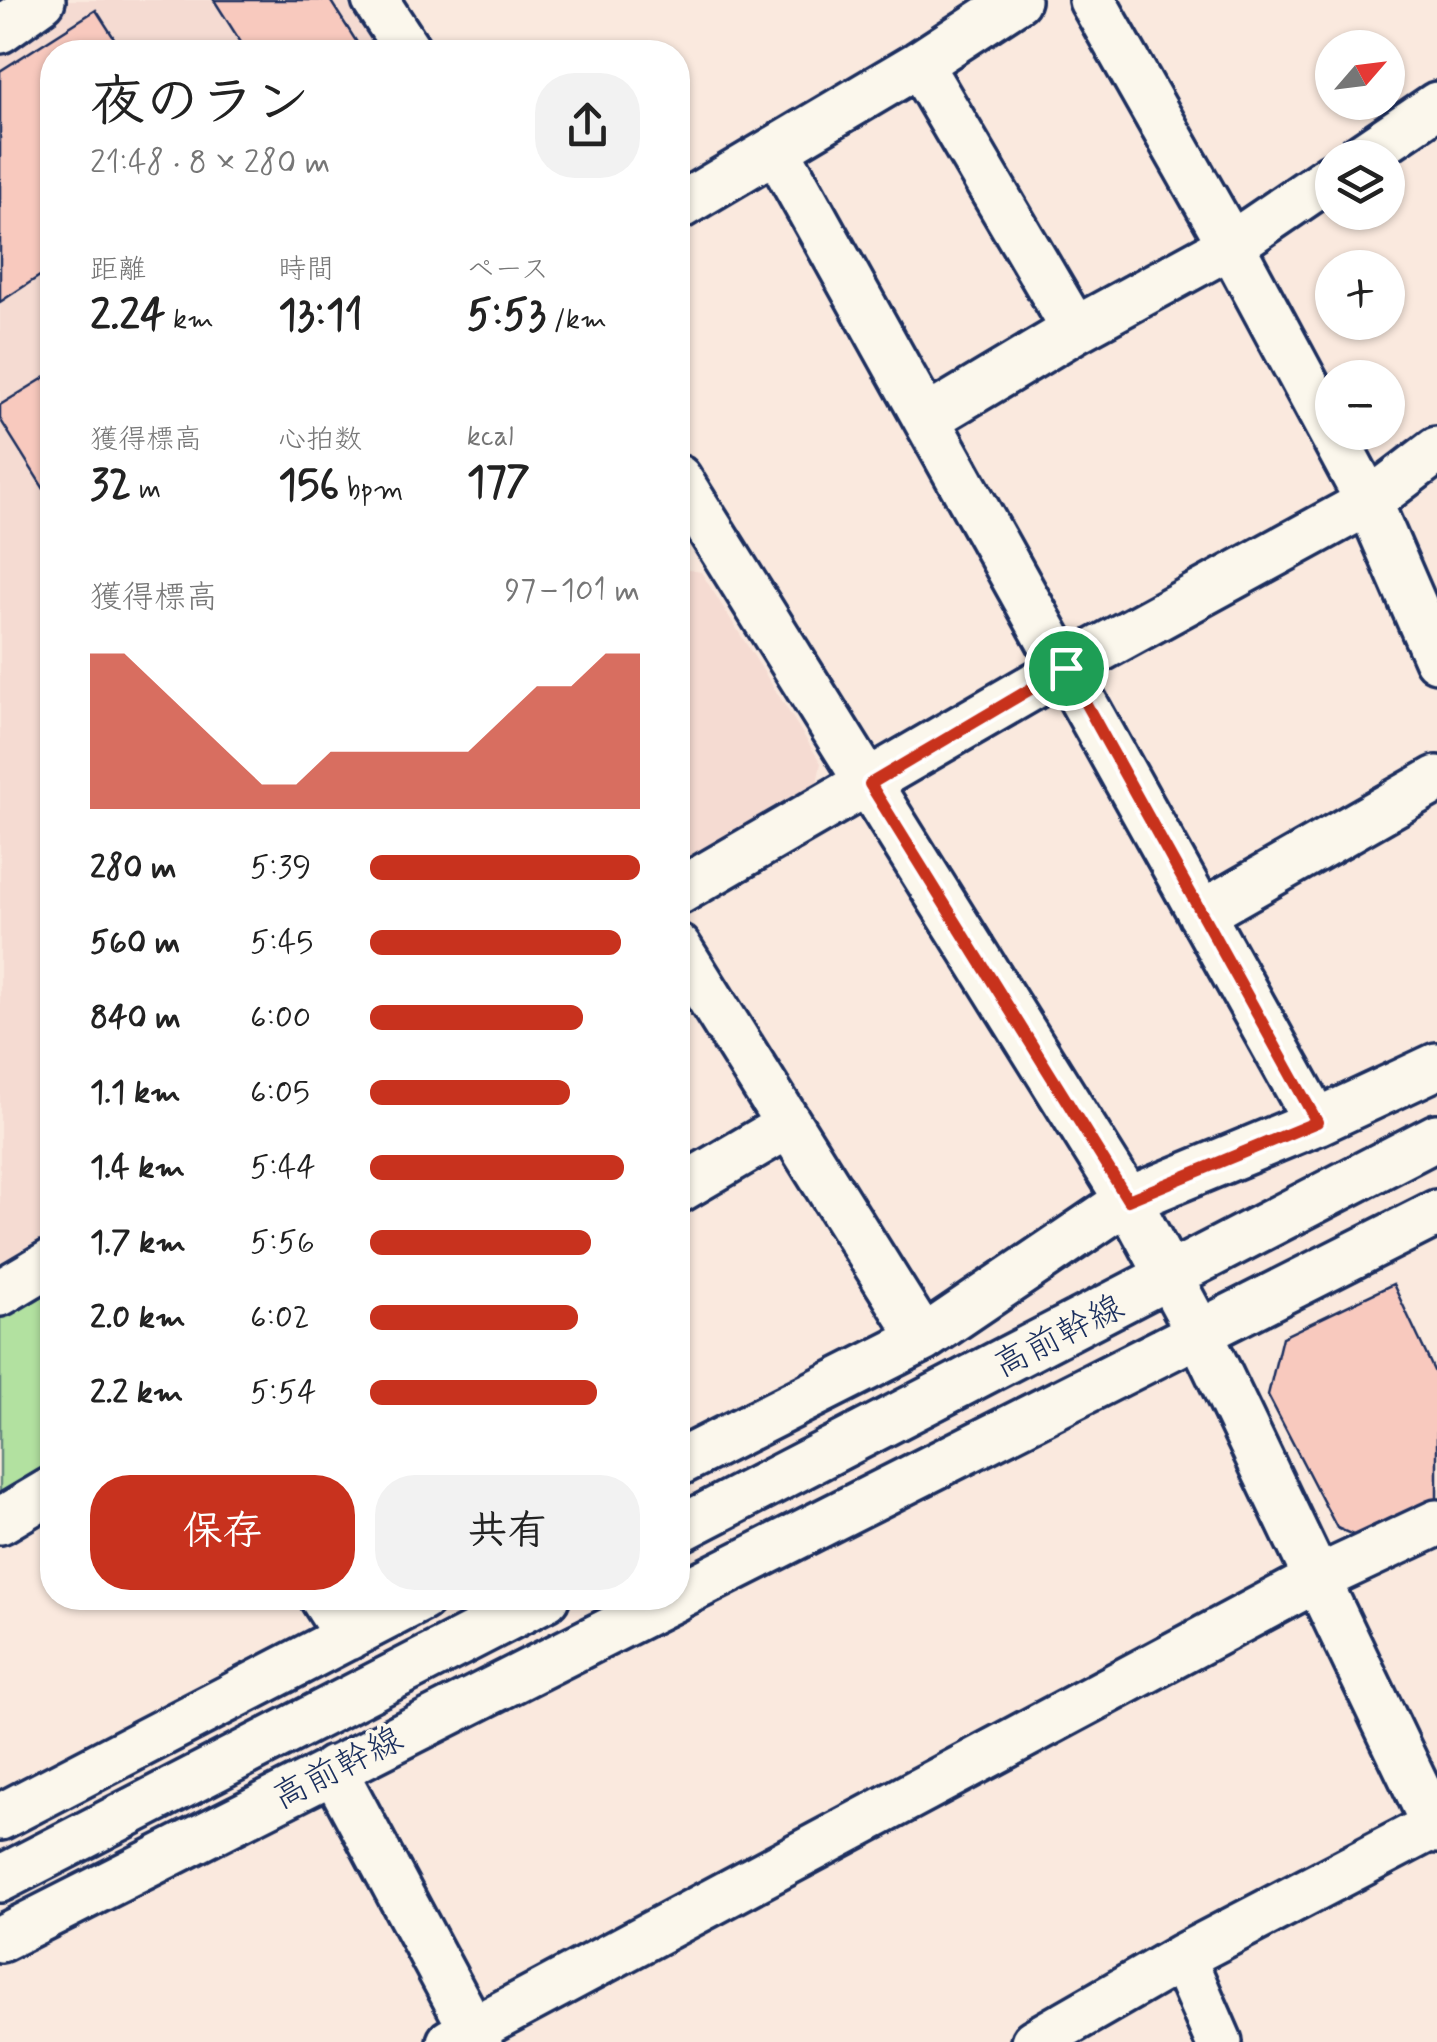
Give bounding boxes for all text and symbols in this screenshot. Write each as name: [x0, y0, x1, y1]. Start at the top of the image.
north arrow: [1315, 30, 1405, 120]
map controls: [1315, 30, 1405, 450]
text: 夜のラン: [90, 68, 310, 140]
button: share: [535, 73, 640, 178]
button: layers: [1315, 140, 1405, 230]
text: 21:48 · 8 × 280 m: [90, 142, 330, 184]
button: +: [1315, 250, 1405, 340]
text: 距離: [90, 252, 146, 289]
text: 時間: [278, 252, 334, 289]
text: ペース: [467, 252, 549, 289]
text: 2.24: [90, 289, 165, 344]
text: 13:11: [278, 289, 363, 344]
text: 5:53: [467, 289, 546, 344]
text: km: [165, 302, 214, 339]
text: /km: [546, 302, 607, 339]
button: −: [1315, 360, 1405, 450]
text: kcal: [467, 419, 514, 456]
text: 獲得標高: [90, 422, 202, 459]
text: 心拍数: [278, 422, 362, 459]
text: 177: [467, 456, 530, 511]
text: 32: [90, 459, 131, 514]
text: 156: [278, 459, 339, 514]
text: m: [131, 472, 161, 509]
text: bpm: [339, 472, 403, 509]
text: 97–101 m: [504, 570, 640, 612]
text: 獲得標高: [90, 577, 218, 619]
pin: [1024, 626, 1109, 711]
icon: arrive: [1039, 641, 1094, 696]
text: 280 m: [90, 847, 177, 889]
text: 5:39: [250, 847, 311, 889]
text: 560 m: [90, 922, 180, 964]
text: 5:45: [250, 922, 313, 964]
text: 840 m: [90, 997, 181, 1039]
text: 6:00: [250, 997, 311, 1039]
text: 1.1 km: [90, 1072, 181, 1114]
text: 6:05: [250, 1072, 310, 1114]
text: 1.4 km: [90, 1147, 185, 1189]
text: 5:44: [250, 1147, 316, 1189]
text: 1.7 km: [90, 1222, 186, 1264]
text: 5:56: [250, 1222, 315, 1264]
street label: 高前幹線: [986, 1285, 1132, 1389]
text: 2.0 km: [90, 1297, 186, 1339]
text: 6:02: [250, 1297, 310, 1339]
text: 2.2 km: [90, 1372, 183, 1414]
text: 5:54: [250, 1372, 316, 1414]
button: 保存: [90, 1475, 355, 1590]
button: 共有: [375, 1475, 640, 1590]
street label: 高前幹線: [265, 1717, 411, 1821]

